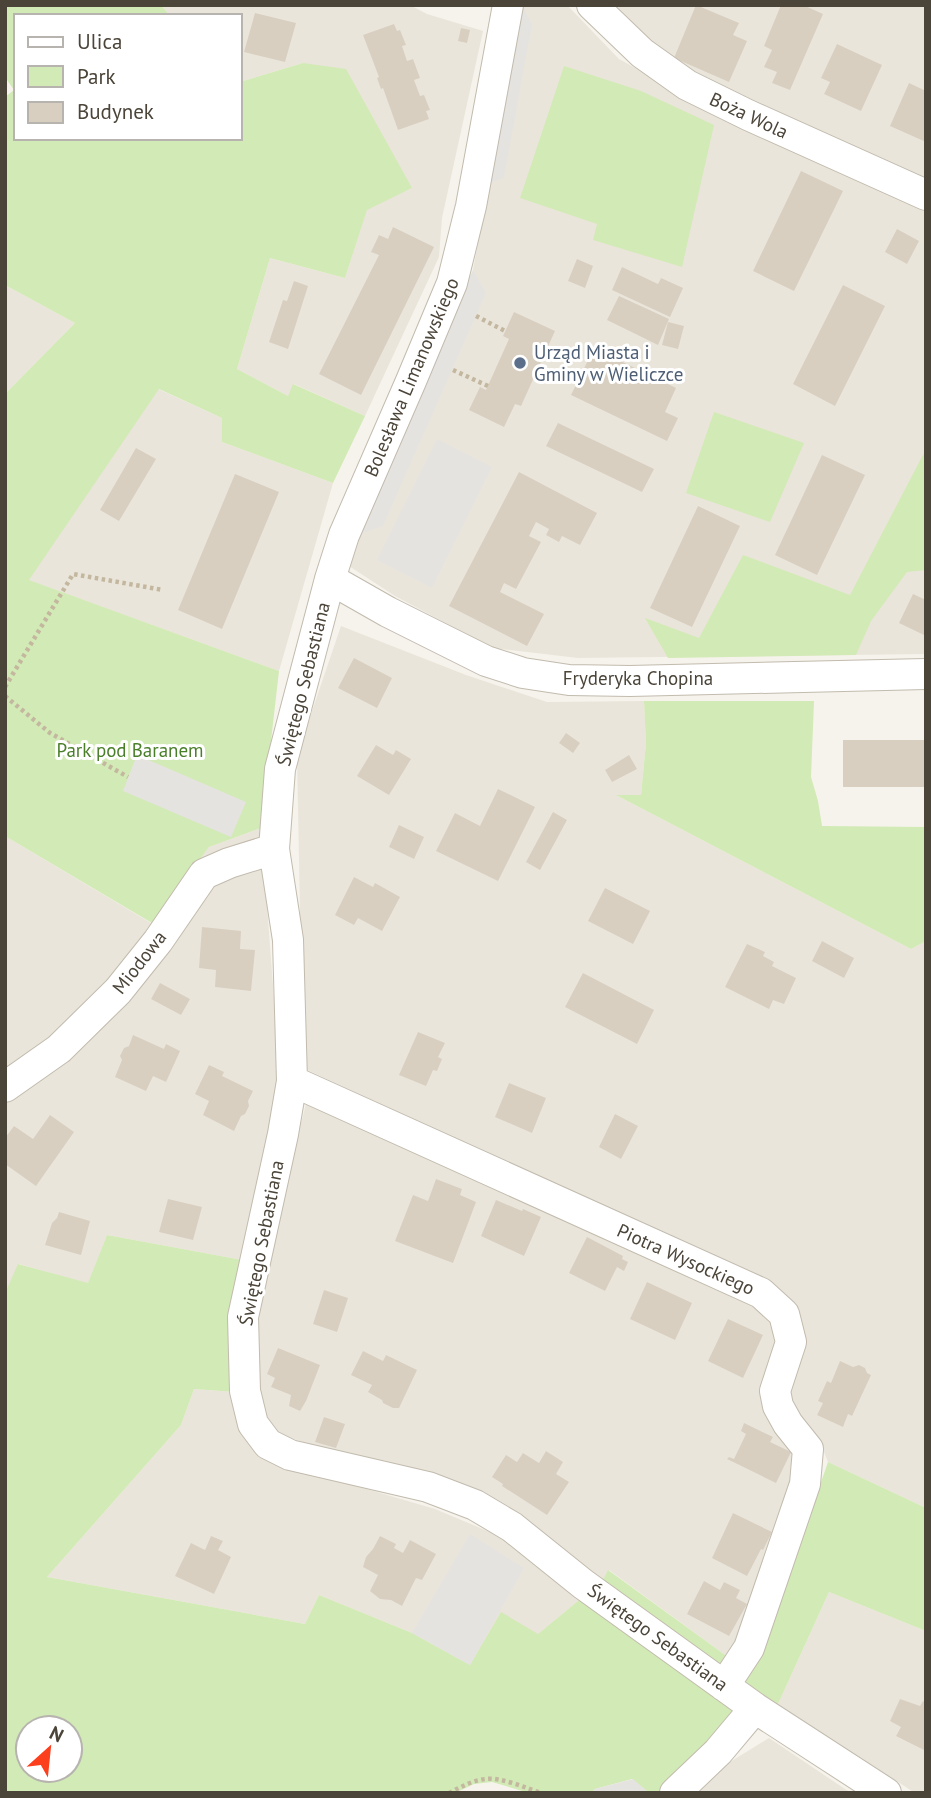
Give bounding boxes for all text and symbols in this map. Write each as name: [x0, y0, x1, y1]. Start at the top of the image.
legend: [14, 14, 242, 140]
text: Ulica: [77, 28, 122, 55]
text: Park: [77, 63, 116, 90]
street label: Boża Wola: [706, 86, 792, 144]
text: Budynek: [77, 98, 154, 125]
street label: Bolesława Limanowskiego: [358, 274, 464, 480]
place label: Urząd Miasta i Gminy w Wieliczce: [534, 340, 683, 386]
marker: Urząd Miasta i Gminy w Wieliczce: [512, 355, 528, 371]
street label: Świętego Sebastiana: [271, 600, 335, 768]
street label: Fryderyka Chopina: [563, 666, 713, 690]
park label: Park pod Baranem: [56, 738, 204, 762]
street label: Miodowa: [107, 925, 171, 999]
street label: Świętego Sebastiana: [233, 1158, 289, 1328]
street label: Piotra Wysockiego: [614, 1218, 758, 1300]
street label: Świętego Sebastiana: [583, 1578, 733, 1696]
north arrow: [14, 1714, 84, 1784]
text: N: [46, 1720, 68, 1747]

